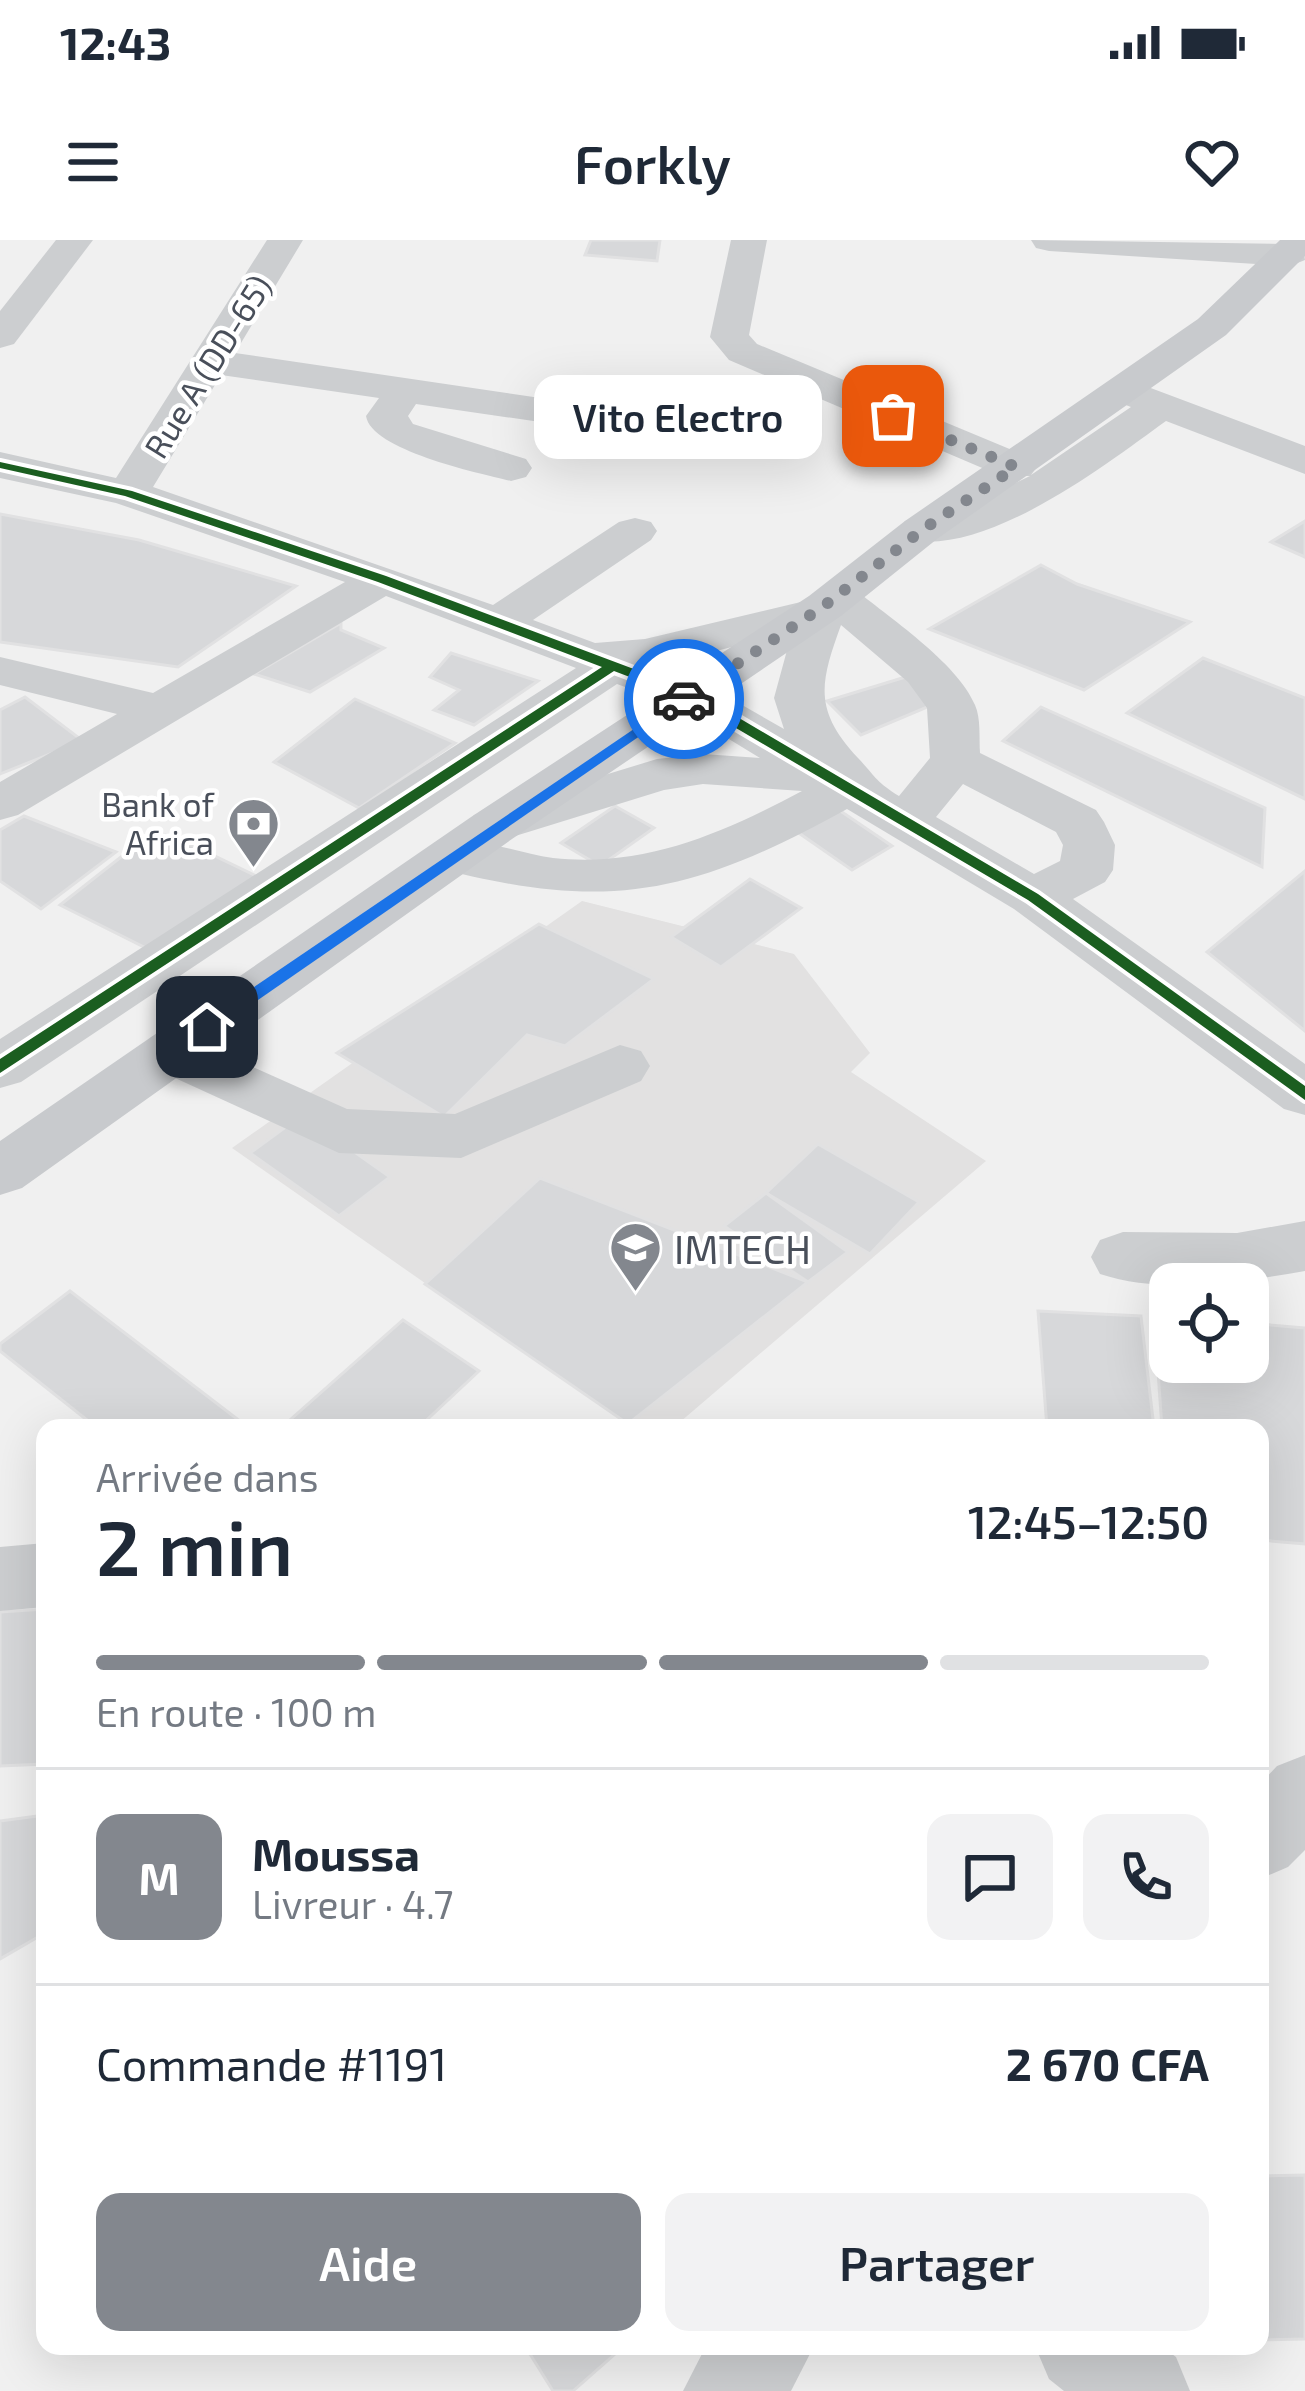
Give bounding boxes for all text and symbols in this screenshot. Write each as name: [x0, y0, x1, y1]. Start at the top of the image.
text: 12:43: [60, 15, 171, 69]
icon: menu: [60, 129, 126, 195]
icon: heart: [1179, 129, 1245, 195]
text: Forkly: [574, 130, 731, 195]
street label: Rue A (DD-65): [135, 267, 279, 465]
pin: [842, 365, 944, 467]
callout: Vito Electro: [533, 374, 821, 458]
icon: bag: [860, 383, 926, 449]
text: Vito Electro: [573, 393, 783, 440]
courier: [624, 639, 744, 759]
icon: car: [651, 666, 717, 732]
place label: Bank of Africa: [101, 784, 215, 862]
bank icon: Bank of Africa: [225, 795, 281, 869]
pin: [156, 976, 258, 1078]
icon: home: [174, 994, 240, 1060]
school or university icon: IMTECH: [607, 1220, 663, 1294]
place label: IMTECH: [674, 1225, 811, 1272]
map controls: [1149, 1263, 1269, 1383]
button: locate: [1149, 1263, 1269, 1383]
text: Arrivée dans: [96, 1453, 318, 1500]
text: 12:45–12:50: [968, 1494, 1209, 1548]
text: 2 min: [96, 1498, 293, 1592]
text: En route · 100 m: [96, 1688, 377, 1735]
button: chat: [927, 1814, 1053, 1940]
button: phone: [1083, 1814, 1209, 1940]
text: Moussa: [252, 1826, 420, 1880]
text: M: [138, 1850, 180, 1904]
text: Livreur · 4.7: [252, 1880, 454, 1927]
text: Commande #1191: [96, 2036, 447, 2090]
text: 2 670 CFA: [1006, 2036, 1209, 2090]
button: Aide: [96, 2193, 641, 2331]
button: Partager: [665, 2193, 1209, 2331]

